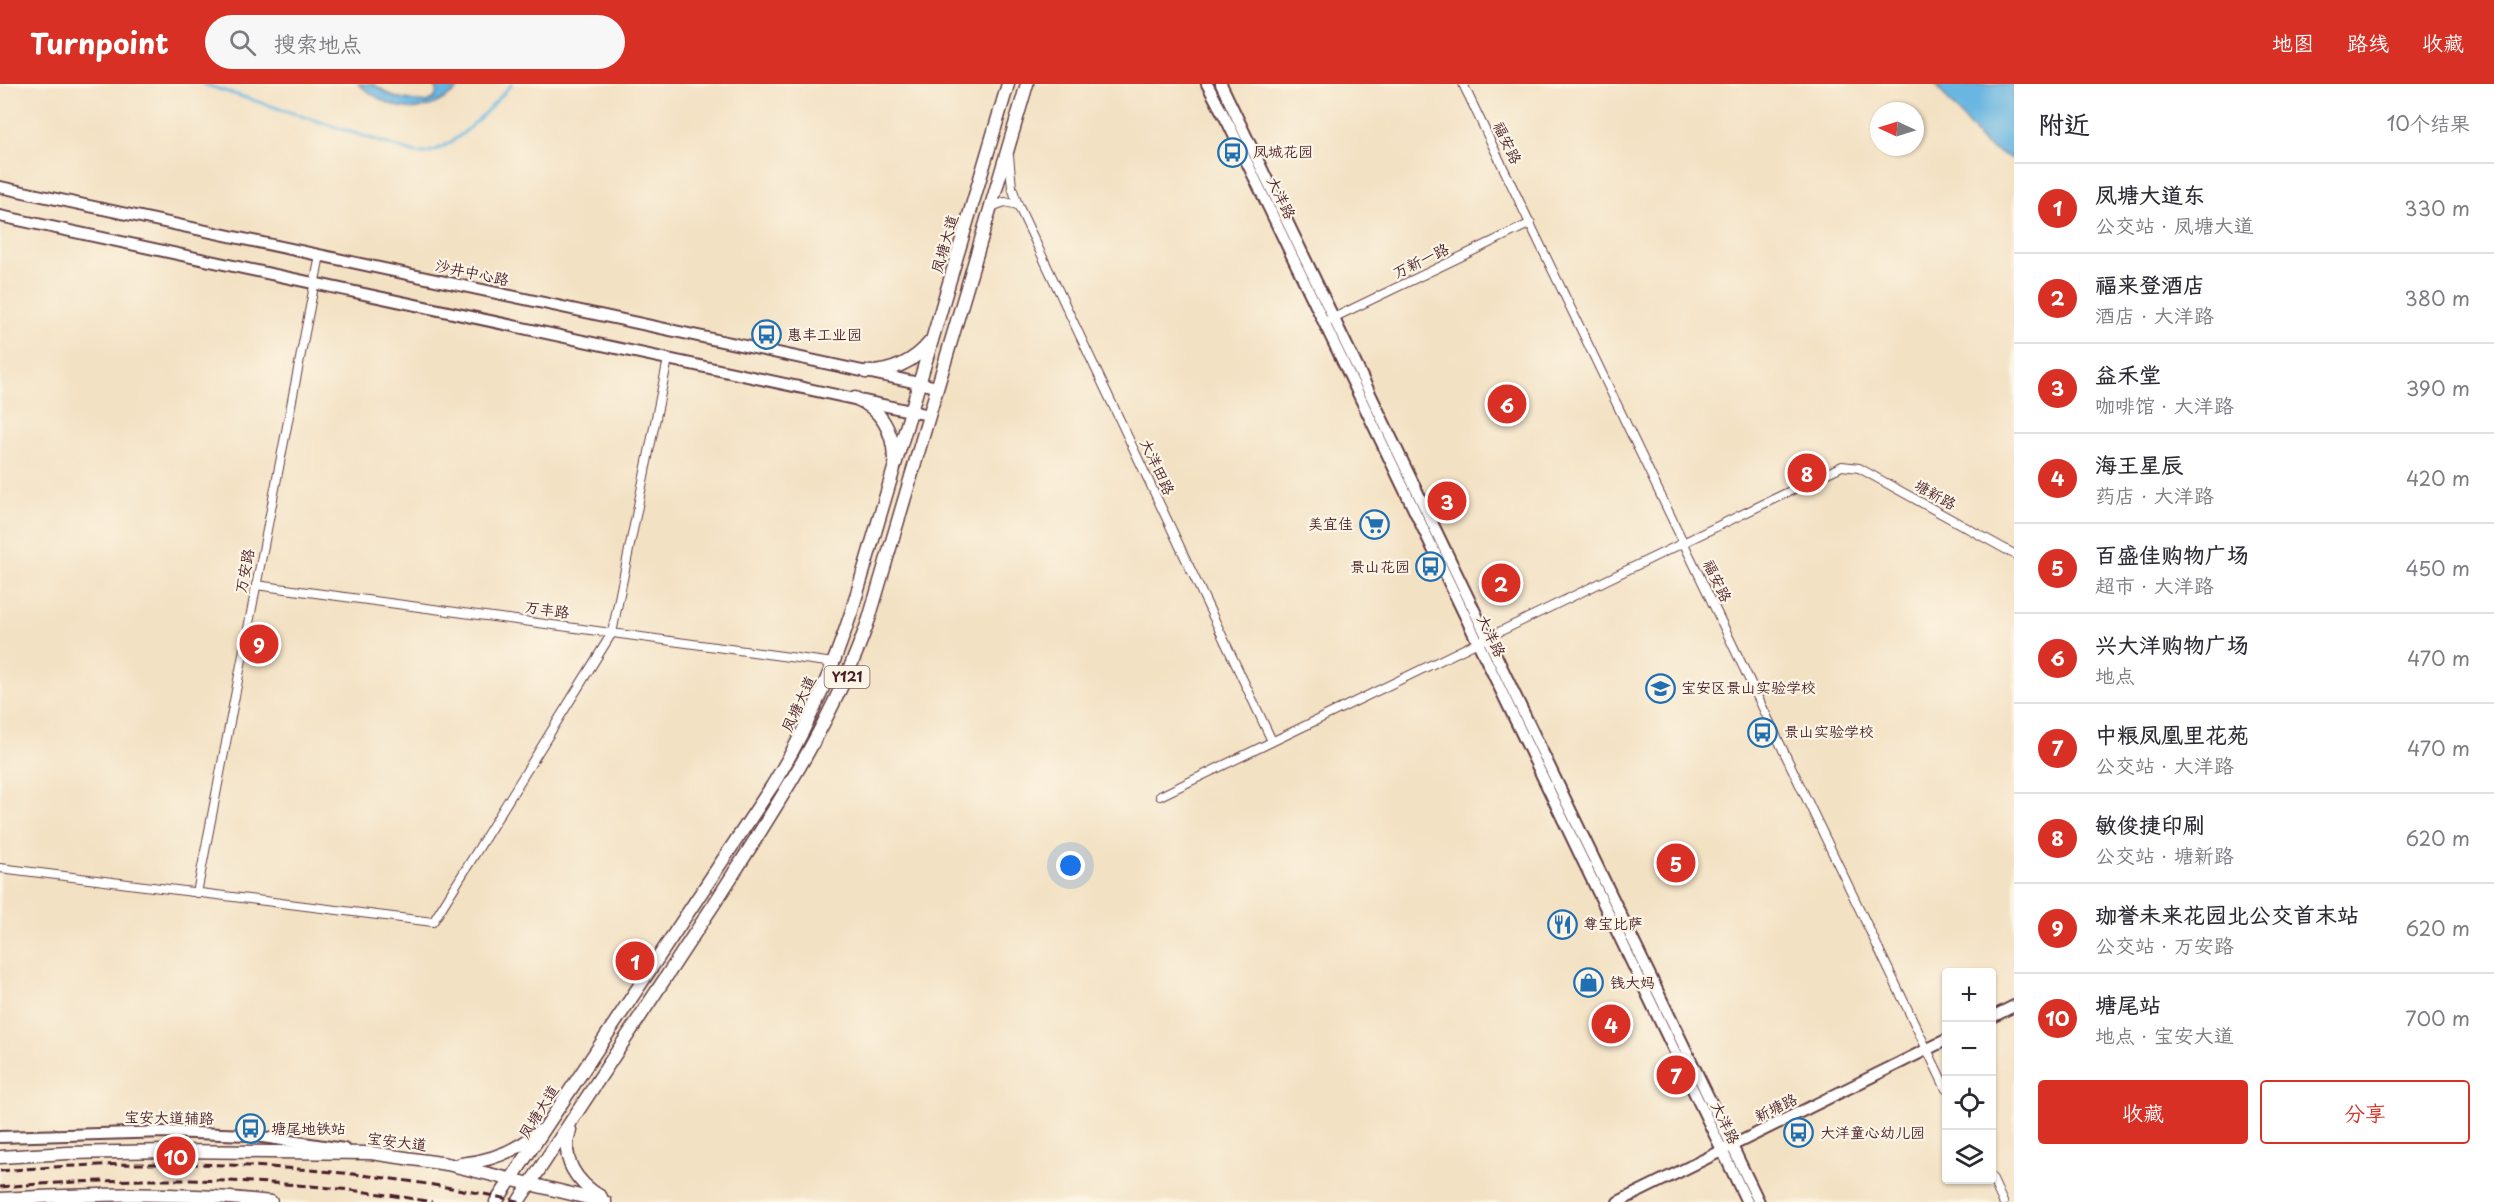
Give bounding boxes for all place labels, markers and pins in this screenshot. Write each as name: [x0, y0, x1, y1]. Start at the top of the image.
bus stop icon: 凤城花园: [1216, 136, 1248, 168]
place label: 凤城花园: [1253, 139, 1313, 162]
bus stop icon: 惠丰工业园: [750, 319, 782, 351]
place label: 惠丰工业园: [787, 322, 862, 345]
pin: 6: [1488, 382, 1526, 426]
pin: 8: [1788, 450, 1826, 496]
pin: 3: [1428, 478, 1466, 524]
supermarket icon: 美宜佳: [1358, 508, 1390, 540]
place label: 美宜佳: [1308, 511, 1353, 534]
bus stop icon: 景山花园: [1415, 551, 1447, 583]
place label: 景山花园: [1350, 554, 1410, 577]
pin: 2: [1482, 560, 1520, 606]
pin: 9: [240, 622, 278, 666]
school or university icon: 宝安区景山实验学校: [1644, 672, 1676, 704]
place label: 宝安区景山实验学校: [1681, 675, 1816, 698]
bus stop icon: 景山实验学校: [1747, 716, 1779, 748]
place label: 景山实验学校: [1784, 719, 1874, 742]
pin: 5: [1656, 840, 1696, 886]
restaurant icon: 尊宝比萨: [1546, 908, 1578, 940]
place label: 尊宝比萨: [1583, 911, 1643, 934]
pin: 1: [616, 938, 654, 984]
shop icon: 钱大妈: [1573, 967, 1605, 999]
place label: 钱大妈: [1610, 970, 1655, 993]
pin: 4: [1592, 1002, 1630, 1046]
pin: 7: [1656, 1052, 1696, 1098]
bus stop icon: 塘尾地铁站: [234, 1113, 266, 1145]
place label: 塘尾地铁站: [271, 1116, 346, 1139]
bus stop icon: 大洋童心幼儿园: [1783, 1117, 1815, 1149]
place label: 大洋童心幼儿园: [1820, 1120, 1925, 1143]
pin: 10: [156, 1134, 195, 1178]

